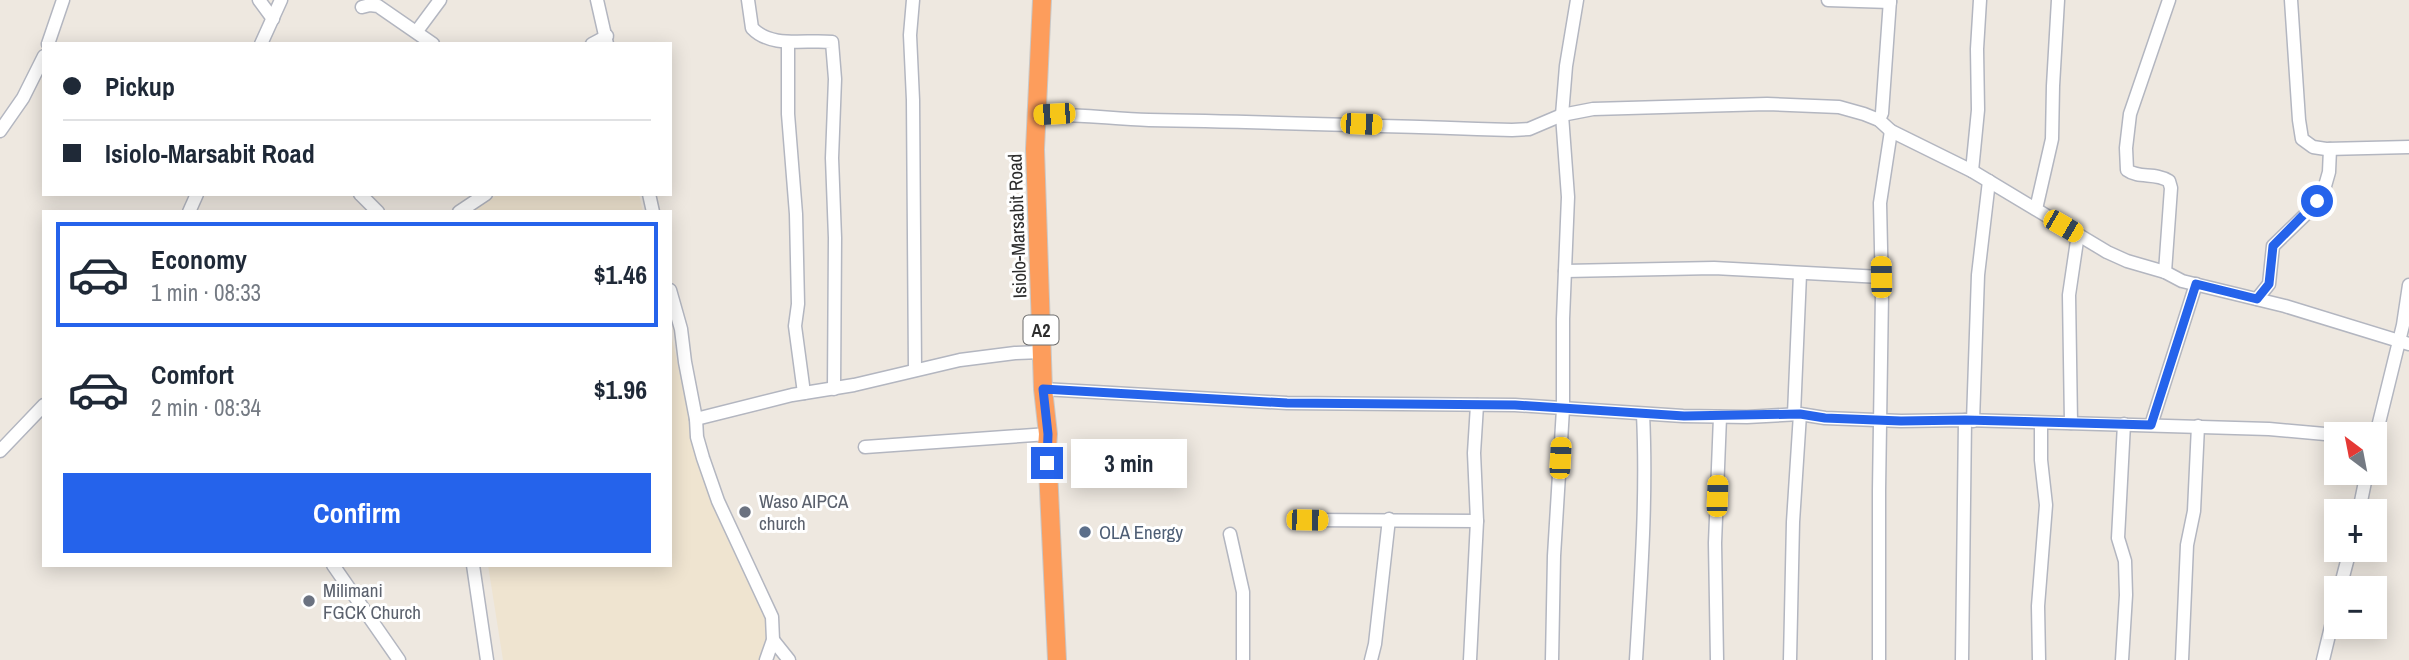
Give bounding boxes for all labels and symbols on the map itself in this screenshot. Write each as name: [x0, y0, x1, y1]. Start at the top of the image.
car: [1033, 102, 1076, 126]
car: [1340, 113, 1383, 135]
street label: Isiolo-Marsabit Road: [1001, 153, 1033, 299]
route start: [2301, 185, 2333, 217]
car: [2040, 206, 2087, 246]
car: [1871, 256, 1892, 298]
road number: A2: [1024, 316, 1058, 344]
north arrow: [2324, 422, 2387, 485]
car: [1549, 436, 1572, 480]
callout: 3 min: [1072, 438, 1187, 488]
route end: [1031, 447, 1063, 479]
car: [1706, 475, 1729, 517]
place label: Waso AIPCA church: [759, 488, 849, 536]
marker: Waso AIPCA church: [737, 504, 753, 520]
car: [1286, 509, 1329, 531]
place label: OLA Energy: [1099, 519, 1183, 545]
marker: OLA Energy: [1077, 524, 1093, 540]
place label: Milimani FGCK Church: [323, 577, 421, 625]
marker: Milimani FGCK Church: [301, 593, 317, 609]

